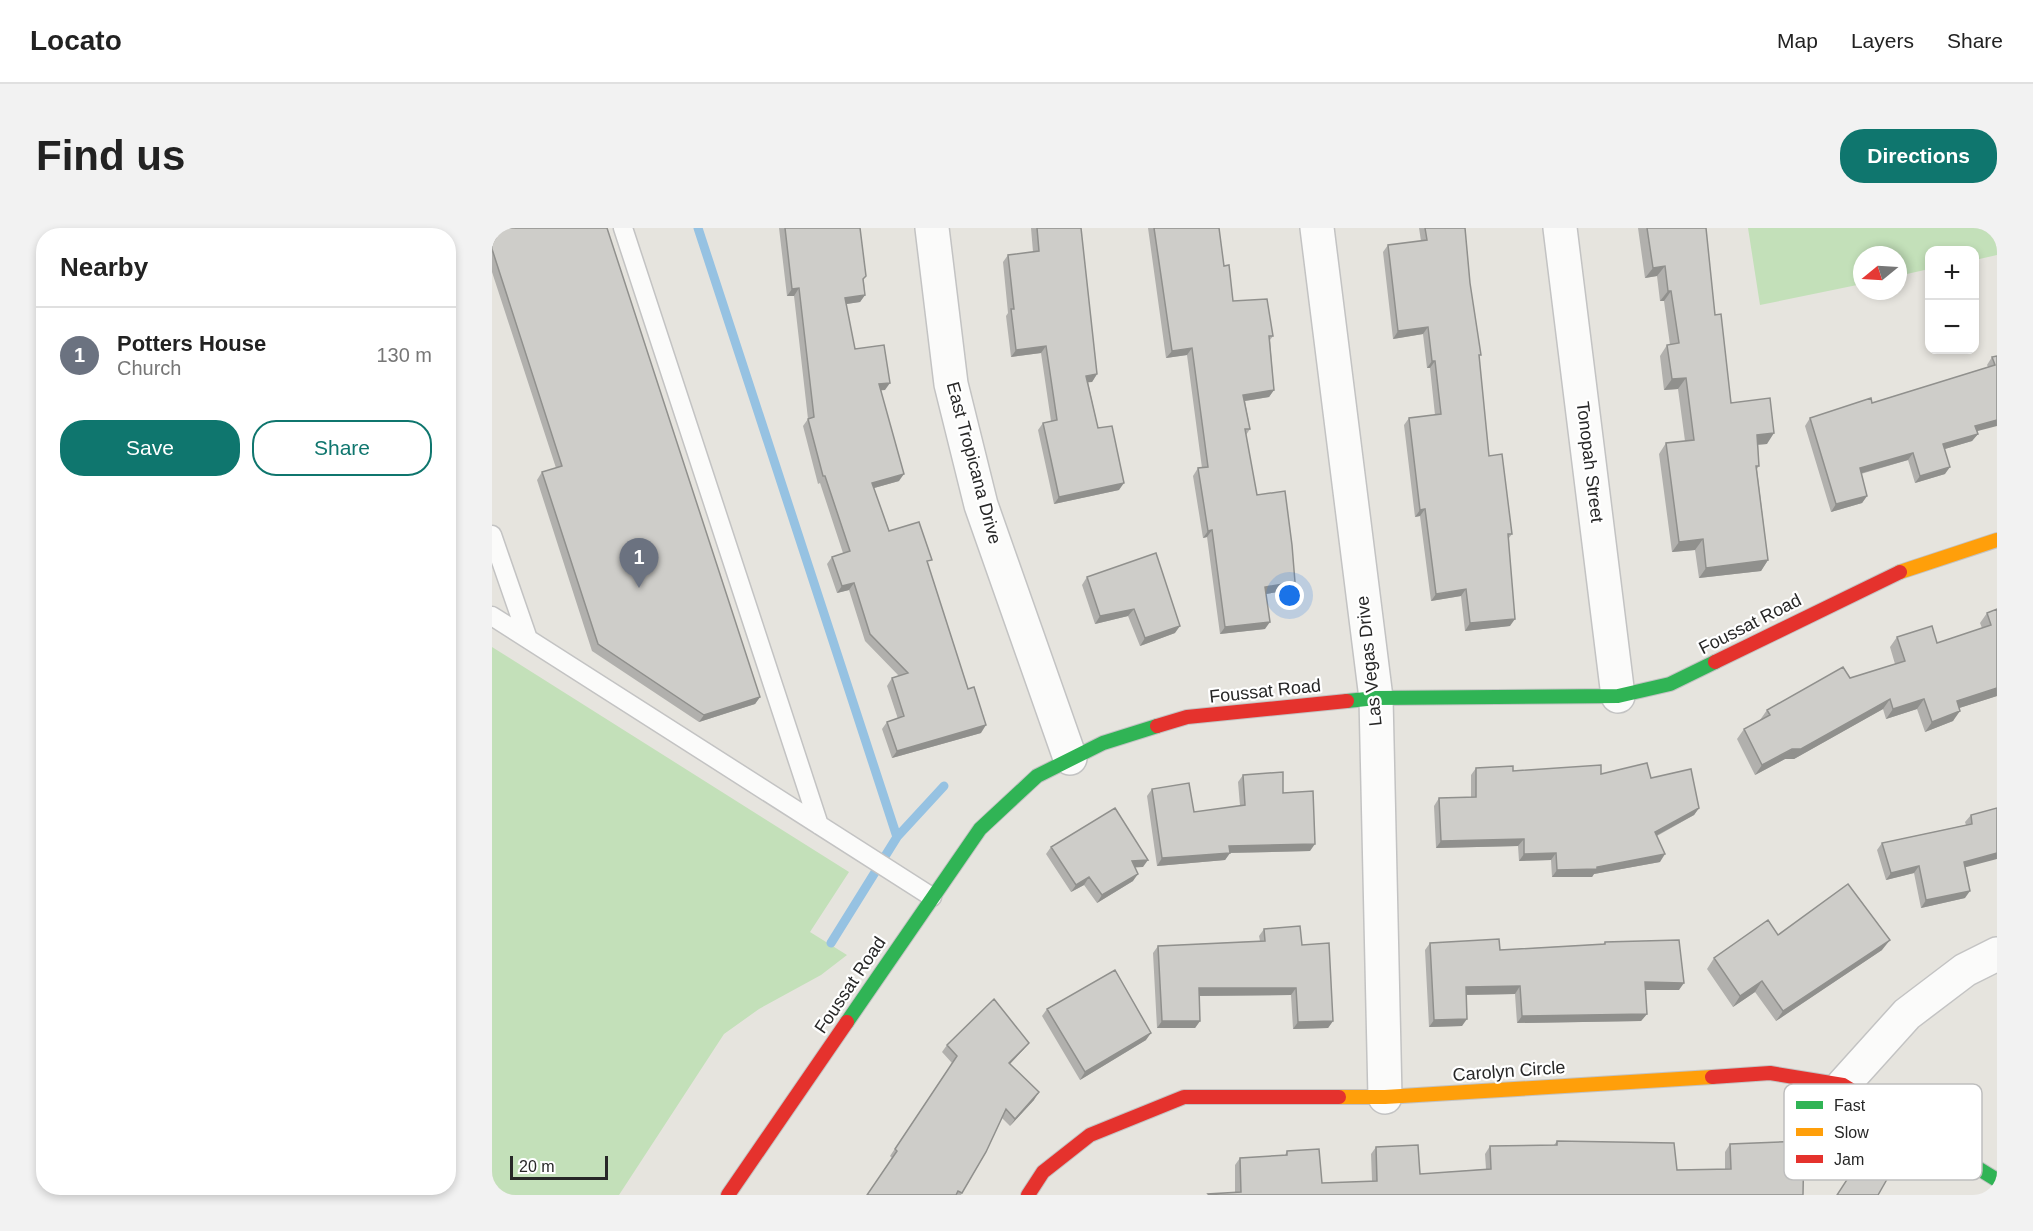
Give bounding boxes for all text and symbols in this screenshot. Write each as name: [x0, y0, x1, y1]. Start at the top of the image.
text: Locato: [30, 25, 122, 56]
text: Map: [1777, 29, 1818, 52]
text: Layers: [1851, 29, 1914, 52]
text: Share: [1947, 29, 2003, 52]
button: Directions: [1840, 129, 1997, 183]
text: Find us: [36, 132, 185, 179]
north arrow: [1853, 246, 1907, 300]
map controls: [1925, 246, 1979, 354]
button: +: [1925, 246, 1979, 300]
text: Nearby: [60, 252, 148, 282]
button: −: [1925, 300, 1979, 354]
text: Potters House: [117, 331, 266, 356]
text: 1: [74, 344, 85, 366]
text: 130 m: [376, 344, 432, 366]
text: Church: [117, 357, 181, 379]
street label: East Tropicana Drive: [943, 380, 1005, 546]
street label: Tonopah Street: [1573, 400, 1607, 524]
button: Save: [60, 420, 240, 476]
button: Share: [252, 420, 432, 476]
pin: 1: [620, 538, 658, 588]
your location: [1275, 581, 1304, 610]
street label: Foussat Road: [1696, 590, 1804, 658]
street label: Las Vegas Drive: [1352, 595, 1386, 727]
street label: Foussat Road: [1208, 675, 1322, 707]
street label: Foussat Road: [810, 933, 890, 1037]
street label: Carolyn Circle: [1452, 1057, 1566, 1085]
legend: [1784, 1084, 1982, 1180]
text: Fast: [1834, 1097, 1866, 1114]
text: Slow: [1834, 1124, 1869, 1141]
text: Jam: [1834, 1151, 1864, 1168]
scale bar: [510, 1153, 608, 1180]
text: 20 m: [519, 1158, 555, 1175]

